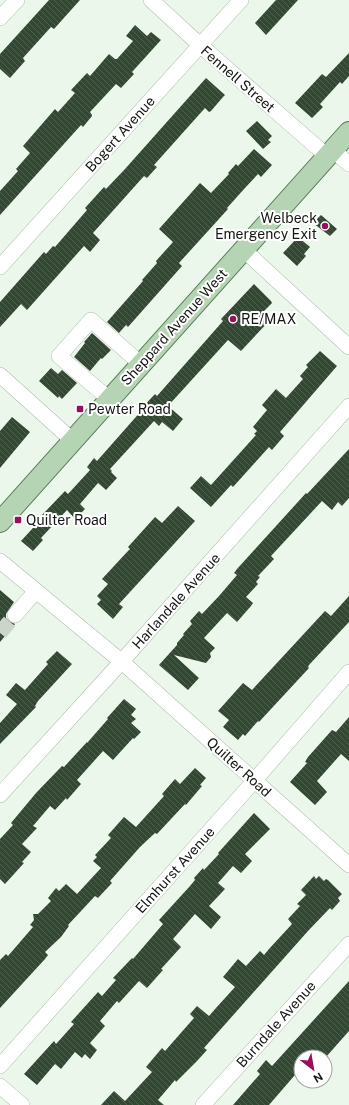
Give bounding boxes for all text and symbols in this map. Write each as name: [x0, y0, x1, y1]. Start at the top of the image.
street label: Fennell Street: [198, 43, 278, 115]
street label: Bogert Avenue: [82, 93, 158, 175]
place label: Welbeck Emergency Exit: [215, 210, 317, 242]
marker: Welbeck Emergency Exit: [320, 221, 330, 231]
street label: Sheppard Avenue West: [118, 266, 230, 388]
place label: RE/MAX: [241, 311, 297, 327]
marker: RE/MAX: [228, 314, 238, 324]
place label: Pewter Road: [88, 401, 171, 417]
marker: Pewter Road: [75, 404, 85, 414]
place label: Quilter Road: [26, 512, 107, 528]
marker: Quilter Road: [13, 515, 23, 525]
street label: Harlandale Avenue: [129, 550, 223, 652]
street label: Quilter Road: [203, 734, 275, 800]
street label: Elmhurst Avenue: [132, 824, 218, 916]
street label: Burndale Avenue: [233, 978, 319, 1070]
north arrow: [293, 1049, 333, 1089]
text: N: [311, 1070, 325, 1085]

